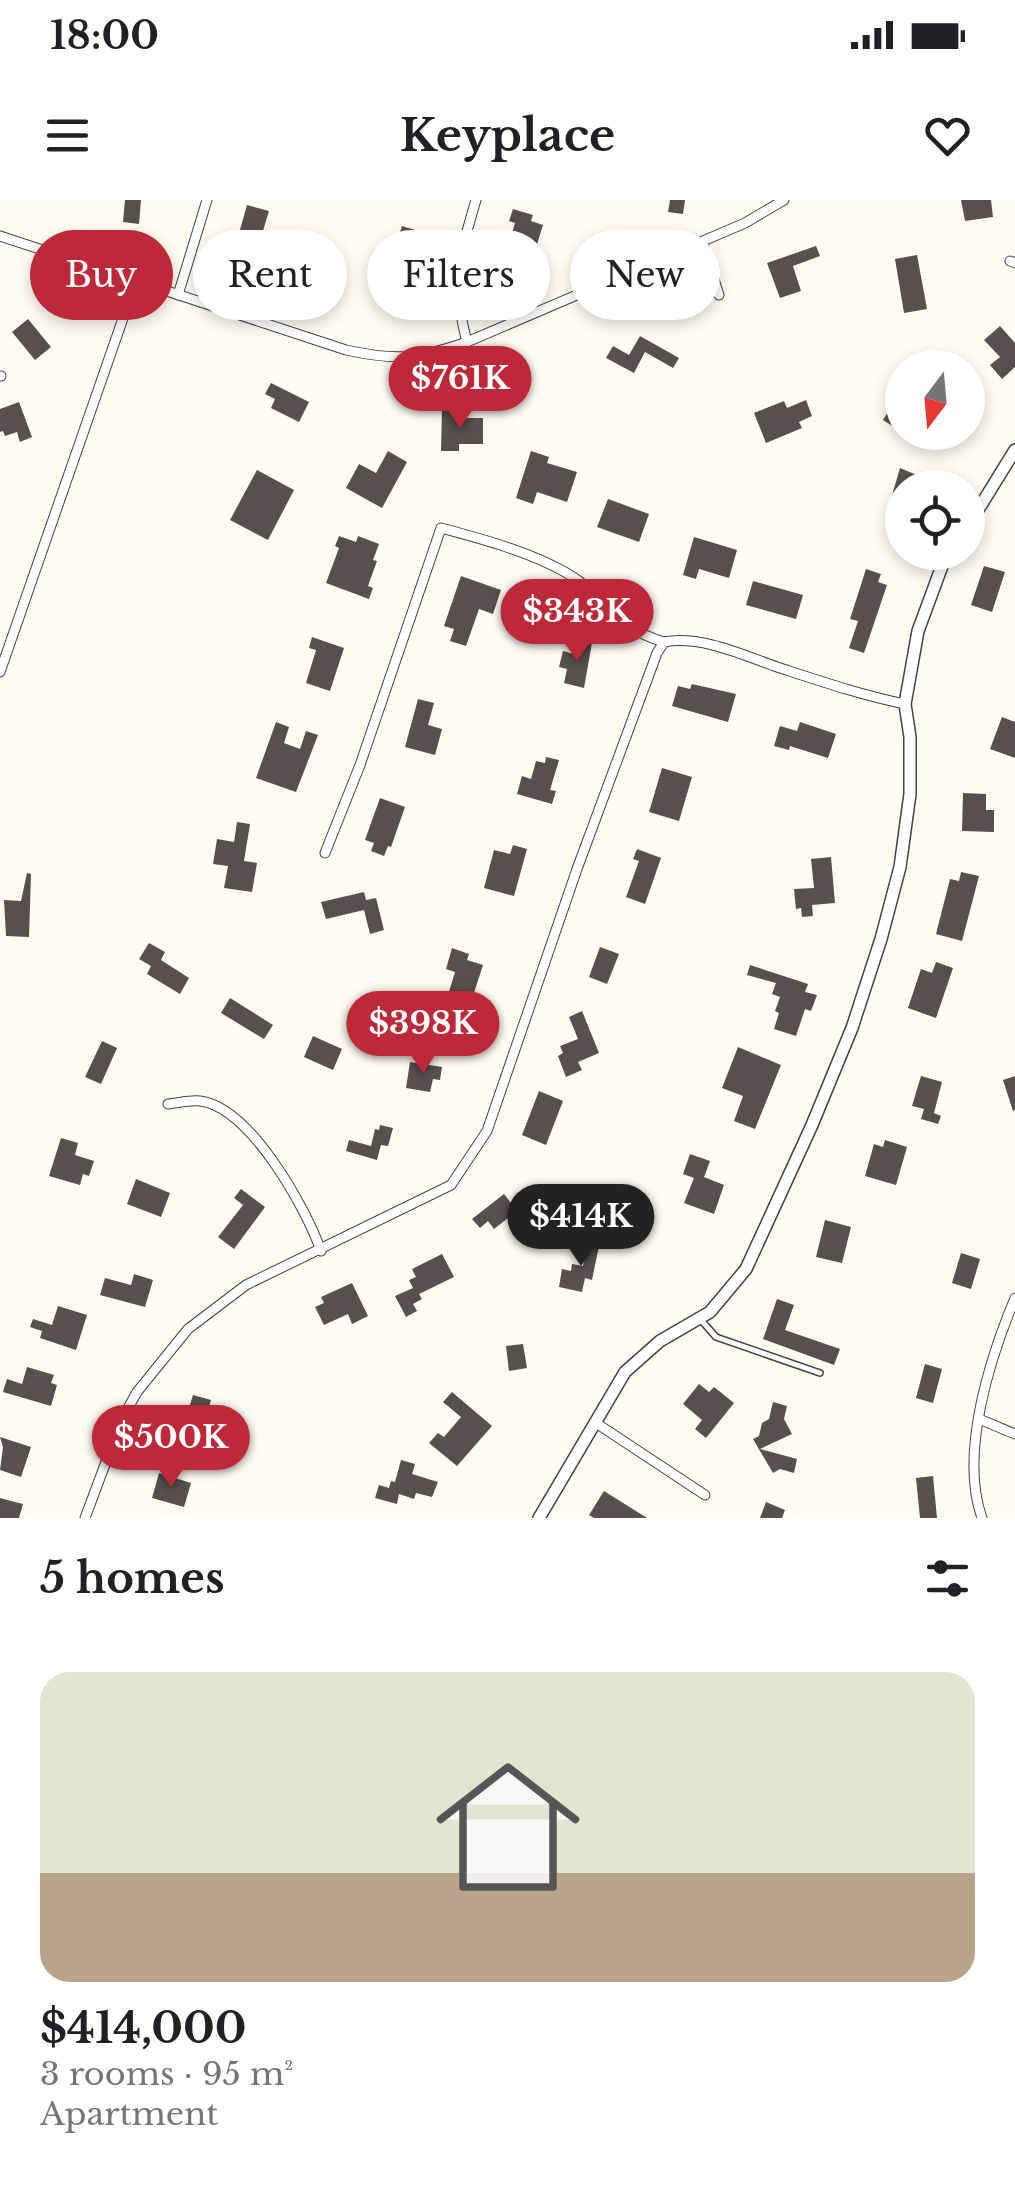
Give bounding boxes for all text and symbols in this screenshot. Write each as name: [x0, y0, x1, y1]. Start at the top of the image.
text: 18:00: [50, 12, 159, 59]
text: Keyplace: [400, 107, 615, 163]
icon: menu: [40, 108, 95, 163]
icon: heart: [920, 108, 975, 163]
chip: Buy: [30, 230, 173, 320]
chip: Rent: [193, 230, 347, 320]
chip: Filters: [367, 230, 550, 320]
chip: New: [570, 230, 720, 320]
pin: $761K: [390, 346, 530, 431]
north arrow: [885, 350, 985, 450]
map controls: [885, 350, 985, 570]
text: $761K: [411, 358, 509, 398]
button: locate: [885, 470, 985, 570]
pin: $343K: [507, 579, 647, 664]
text: $343K: [523, 591, 631, 631]
pin: $398K: [353, 991, 493, 1076]
text: $398K: [368, 1003, 478, 1043]
pin: $414K: [511, 1184, 651, 1269]
text: $414K: [529, 1196, 633, 1236]
pin: $500K: [101, 1405, 241, 1490]
text: $500K: [114, 1417, 228, 1457]
icon: filters: [920, 1551, 975, 1606]
text: 5 homes: [40, 1552, 224, 1604]
icon: home: [418, 1737, 598, 1917]
text: $414,000: [40, 2002, 246, 2054]
text: 3 rooms · 95 m²: [40, 2054, 293, 2094]
text: Apartment: [40, 2094, 218, 2134]

